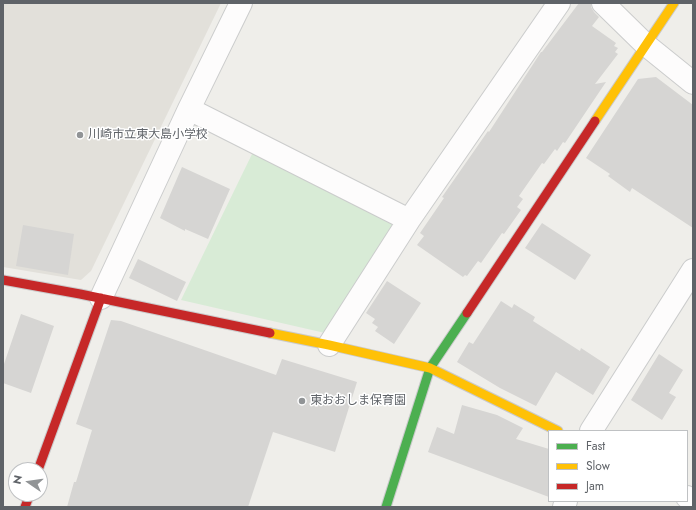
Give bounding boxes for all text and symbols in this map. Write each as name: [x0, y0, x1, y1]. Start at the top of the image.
place label: 川崎市立東大島小学校: [88, 128, 208, 142]
marker: 川崎市立東大島小学校: [75, 130, 85, 140]
place label: 東おおしま保育園: [310, 394, 406, 408]
marker: 東おおしま保育園: [297, 396, 307, 406]
legend: [548, 430, 688, 502]
text: Fast: [586, 437, 605, 455]
text: Slow: [586, 457, 610, 475]
north arrow: [8, 462, 48, 502]
text: N: [9, 473, 26, 486]
text: Jam: [586, 477, 604, 495]

